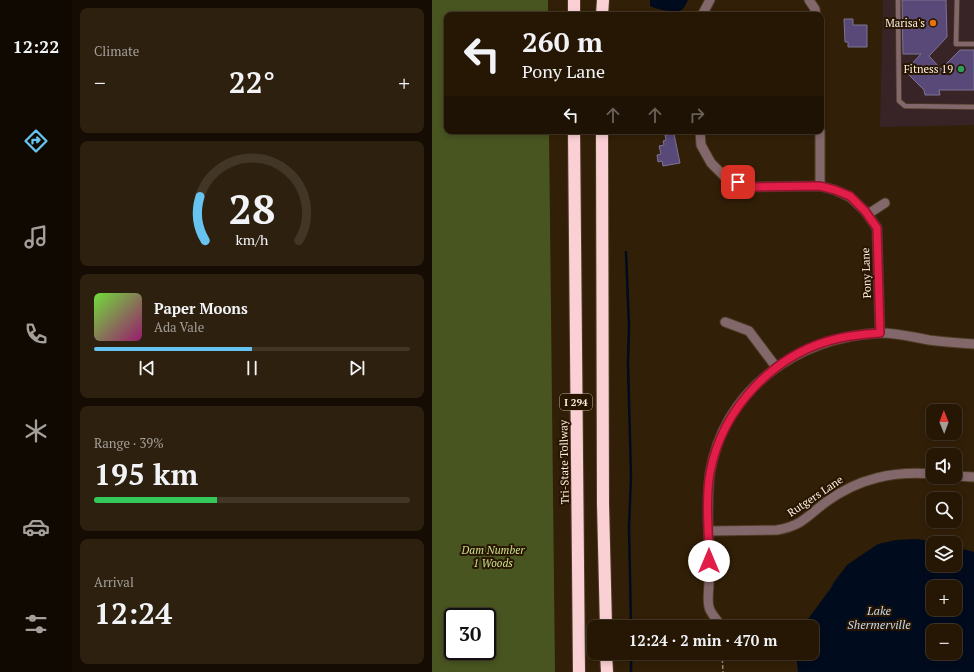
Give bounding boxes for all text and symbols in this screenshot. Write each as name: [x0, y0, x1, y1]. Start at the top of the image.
place label: Marisa's: [885, 16, 925, 30]
marker: Marisa's: [928, 18, 938, 28]
text: 260 m: [522, 23, 603, 60]
icon: left: [456, 28, 508, 80]
text: 12:22: [13, 34, 59, 58]
text: Climate: [94, 42, 139, 60]
text: Pony Lane: [522, 59, 605, 83]
text: 22°: [229, 62, 275, 102]
place label: Fitness 19: [904, 62, 953, 76]
marker: Fitness 19: [956, 64, 966, 74]
text: −: [94, 68, 106, 97]
text: +: [398, 68, 410, 97]
icon: left: [560, 104, 582, 126]
icon: ahead: [602, 104, 624, 126]
icon: ahead: [644, 104, 666, 126]
icon: right: [686, 104, 708, 126]
icon: directions: [22, 127, 50, 155]
pin: [721, 165, 755, 199]
icon: arrive: [727, 171, 749, 193]
text: 28: [228, 181, 276, 236]
icon: music: [22, 223, 50, 251]
text: km/h: [236, 230, 269, 249]
street label: Pony Lane: [858, 247, 874, 299]
text: Paper Moons: [154, 298, 248, 318]
text: Ada Vale: [154, 318, 204, 336]
icon: phone: [22, 320, 50, 348]
icon: previous: [136, 357, 158, 379]
icon: pause: [241, 357, 263, 379]
icon: next: [346, 357, 368, 379]
road number: I 294: [560, 394, 592, 410]
north arrow: [926, 404, 962, 440]
map controls: [926, 404, 962, 660]
icon: climate: [22, 417, 50, 445]
street label: Tri-State Tollway: [556, 419, 572, 504]
text: Range · 39%: [94, 434, 164, 452]
button: sound: [926, 448, 962, 484]
text: 195 km: [94, 454, 198, 494]
street label: Rutgers Lane: [785, 472, 846, 520]
button: search: [926, 492, 962, 528]
icon: car: [22, 513, 50, 541]
button: layers: [926, 536, 962, 572]
position arrow: [688, 540, 730, 582]
park label: Dam Number 1 Woods: [461, 543, 525, 570]
text: Arrival: [94, 573, 134, 591]
button: +: [926, 580, 962, 616]
text: 12:24: [94, 593, 172, 633]
water label: Lake Shermerville: [847, 603, 911, 632]
speed limit sign: 30: [444, 608, 496, 660]
icon: filters: [22, 610, 50, 638]
button: −: [926, 624, 962, 660]
text: 12:24 · 2 min · 470 m: [629, 630, 777, 650]

